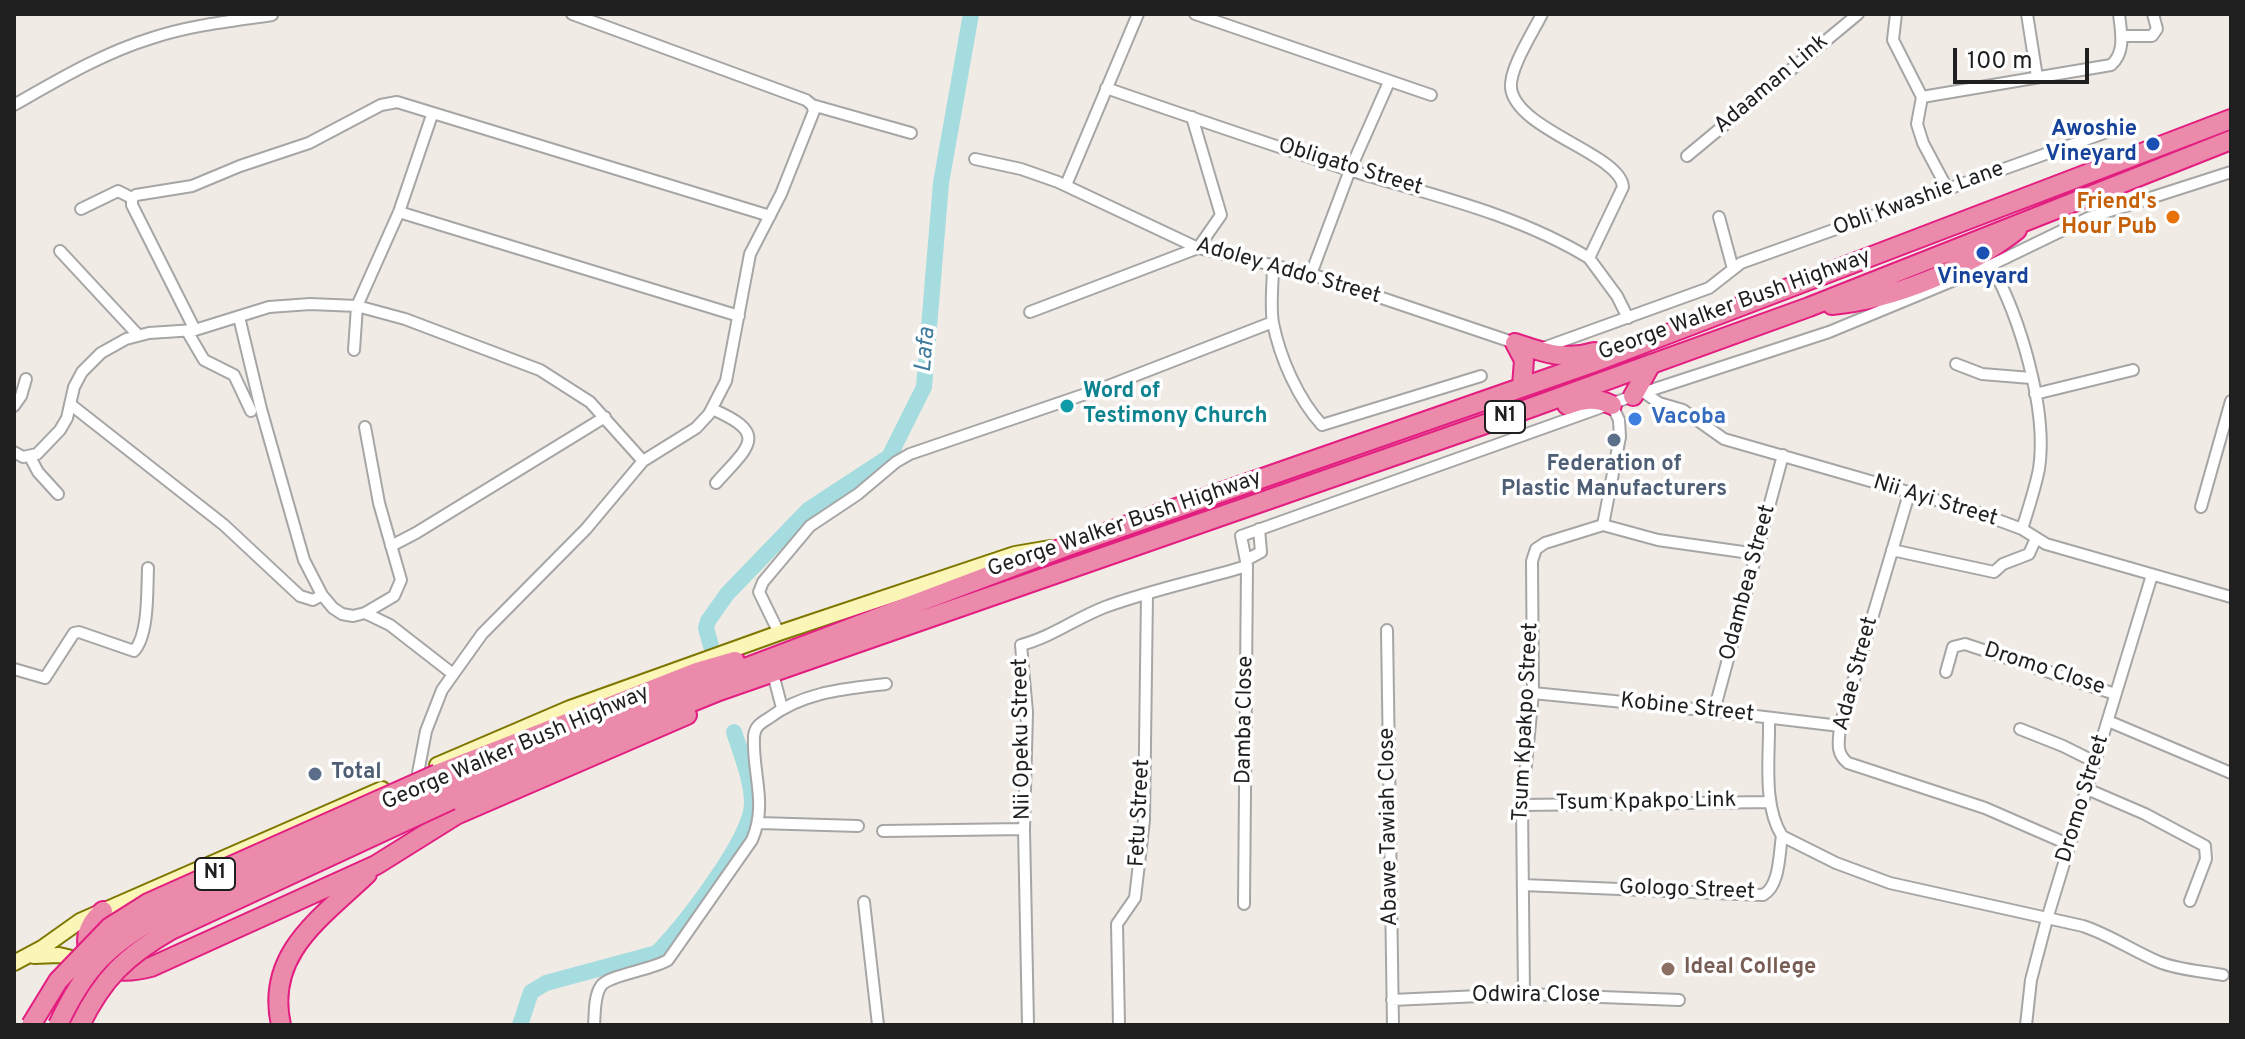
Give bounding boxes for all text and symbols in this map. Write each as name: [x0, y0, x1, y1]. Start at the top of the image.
street label: Adaaman Link: [1710, 30, 1834, 140]
scale bar: [1957, 32, 2093, 82]
text: 100 m: [1967, 47, 2033, 77]
place label: Awoshie Vineyard: [2045, 118, 2137, 170]
street label: Obligato Street: [1275, 133, 1425, 203]
marker: Awoshie Vineyard: [2144, 135, 2162, 153]
street label: Obli Kwashie Lane: [1830, 157, 2008, 243]
place label: Friend's Hour Pub: [2061, 191, 2157, 242]
marker: Friend's Hour Pub: [2164, 208, 2182, 226]
street label: Adoley Addo Street: [1193, 233, 1383, 311]
street label: George Walker Bush Highway: [1595, 244, 1875, 368]
marker: Vineyard: [1974, 244, 1992, 262]
place label: Vineyard: [1937, 266, 2029, 292]
water label: Lafa: [911, 326, 943, 374]
place label: Word of Testimony Church: [1083, 380, 1267, 432]
marker: Word of Testimony Church: [1058, 397, 1076, 415]
road number: N1: [1485, 401, 1525, 433]
place label: Vacoba: [1651, 406, 1726, 432]
marker: Vacoba: [1626, 410, 1644, 428]
marker: Federation of Plastic Manufacturers: [1605, 431, 1623, 449]
place label: Federation of Plastic Manufacturers: [1501, 453, 1727, 504]
street label: George Walker Bush Highway: [985, 466, 1265, 584]
street label: Nii Ayi Street: [1870, 471, 2000, 533]
street label: Odambea Street: [1715, 502, 1783, 664]
street label: Adae Street: [1829, 614, 1885, 734]
street label: Tsum Kpakpo Street: [1509, 622, 1545, 822]
street label: Dromo Close: [1980, 638, 2108, 702]
street label: Damba Close: [1232, 656, 1260, 784]
street label: Nii Opeku Street: [1008, 658, 1038, 820]
street label: George Walker Bush Highway: [378, 681, 654, 817]
street label: Kobine Street: [1619, 689, 1755, 729]
street label: Abawe Tawiah Close: [1375, 727, 1405, 927]
street label: Dromo Street: [2052, 732, 2116, 866]
street label: Fetu Street: [1125, 758, 1157, 868]
place label: Total: [331, 761, 382, 787]
marker: Total: [306, 765, 324, 783]
street label: Tsum Kpakpo Link: [1555, 788, 1737, 818]
road number: N1: [195, 858, 235, 890]
street label: Gologo Street: [1619, 875, 1755, 907]
place label: Ideal College: [1684, 956, 1816, 982]
marker: Ideal College: [1659, 960, 1677, 978]
street label: Odwira Close: [1472, 984, 1600, 1010]

